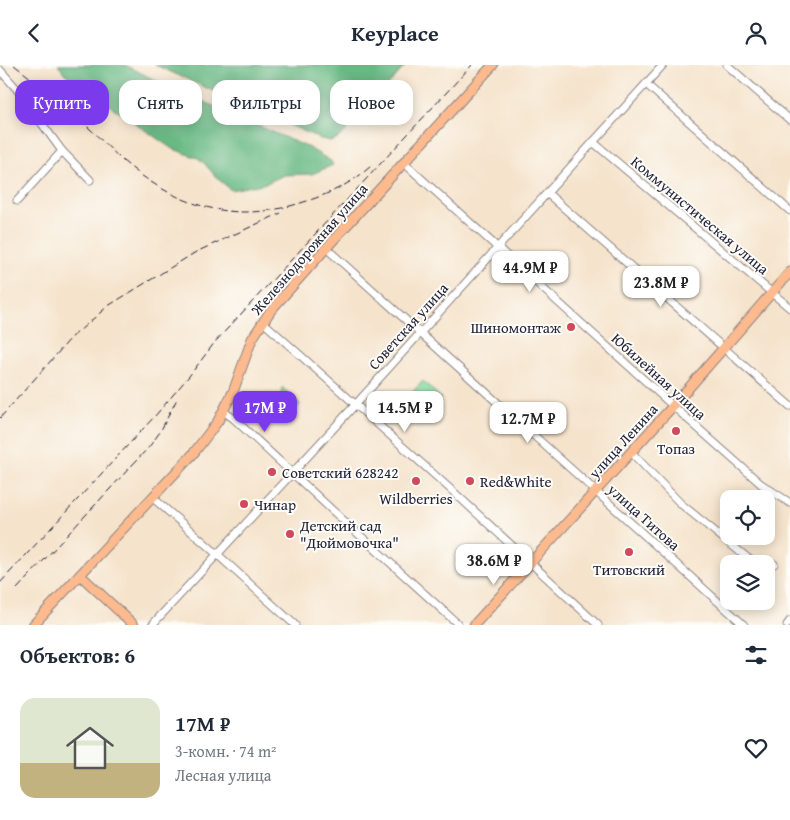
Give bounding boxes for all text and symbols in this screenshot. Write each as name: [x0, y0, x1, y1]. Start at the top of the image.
text: Keyplace: [351, 17, 439, 49]
icon: back: [20, 19, 48, 47]
icon: person: [742, 19, 770, 47]
chip: Купить: [15, 80, 109, 125]
chip: Снять: [119, 80, 202, 125]
chip: Фильтры: [212, 80, 320, 125]
chip: Новое: [330, 80, 413, 125]
street label: Коммунистическая улица: [626, 151, 774, 280]
street label: Железнодорожная улица: [245, 178, 373, 320]
pin: 44.9M ₽: [484, 251, 576, 293]
text: 44.9M ₽: [503, 255, 557, 279]
pin: 23.8M ₽: [615, 265, 707, 308]
text: 23.8M ₽: [634, 270, 688, 294]
street label: Советская улица: [363, 277, 453, 374]
place label: Шиномонтаж: [471, 317, 561, 338]
marker: Шиномонтаж: [565, 321, 577, 333]
street label: Юбилейная улица: [607, 328, 712, 425]
pin: 17M ₽: [230, 391, 300, 433]
pin: 14.5M ₽: [359, 391, 451, 433]
text: 17M ₽: [244, 395, 286, 419]
text: 14.5M ₽: [378, 395, 432, 419]
street label: улица Ленина: [583, 398, 663, 484]
pin: 12.7M ₽: [482, 401, 574, 444]
text: 12.7M ₽: [501, 406, 555, 430]
marker: Топаз: [670, 425, 682, 437]
place label: Топаз: [657, 438, 695, 459]
place label: Советский 628242: [282, 462, 398, 483]
marker: Советский 628242: [266, 466, 278, 478]
place label: Red&White: [480, 471, 552, 492]
marker: Wildberries: [410, 475, 422, 487]
marker: Red&White: [464, 475, 476, 487]
street label: улица Титова: [603, 478, 685, 556]
place label: Wildberries: [379, 488, 453, 509]
map controls: [720, 490, 775, 610]
button: locate: [720, 490, 775, 545]
place label: Чинар: [254, 494, 296, 515]
marker: Чинар: [238, 498, 250, 510]
place label: Детский сад "Дюймовочка": [299, 515, 399, 553]
marker: Детский сад "Дюймовочка": [284, 528, 296, 540]
pin: 38.6M ₽: [448, 543, 540, 586]
marker: Титовский: [623, 546, 635, 558]
text: 38.6M ₽: [467, 548, 521, 572]
button: layers: [720, 555, 775, 610]
place label: Титовский: [593, 559, 665, 580]
text: Объектов: 6: [20, 640, 135, 671]
icon: filters: [742, 641, 770, 669]
text: 17M ₽: [175, 708, 230, 739]
icon: home: [60, 718, 120, 778]
icon: heart: [742, 734, 770, 762]
text: 3-комн. · 74 m²: [175, 739, 276, 763]
text: Лесная улица: [175, 763, 271, 787]

